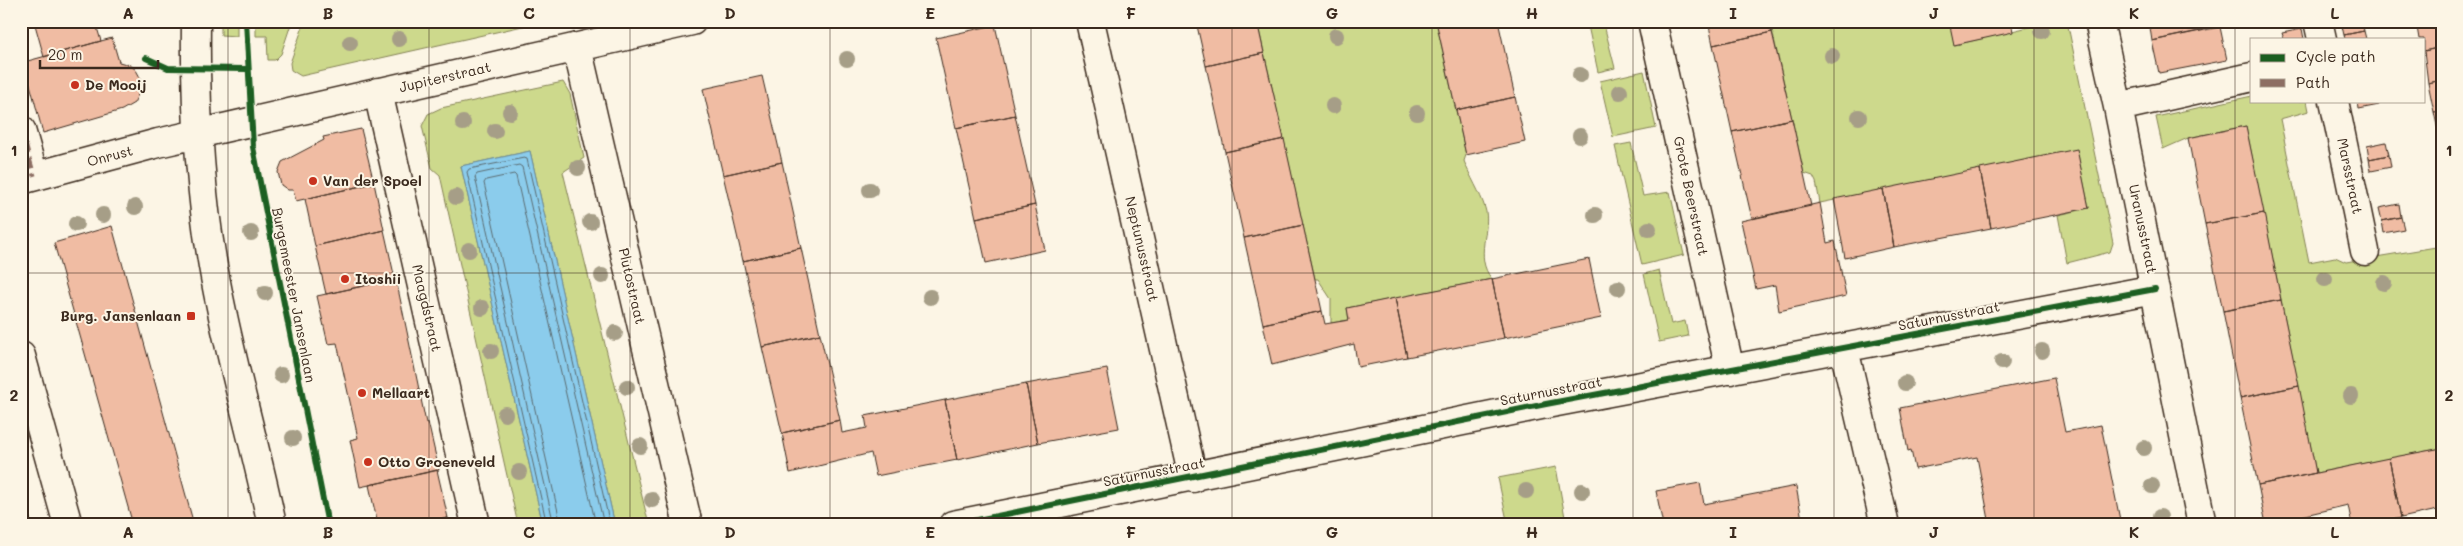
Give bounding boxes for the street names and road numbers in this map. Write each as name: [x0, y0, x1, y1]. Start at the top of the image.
street label: Jupiterstraat: [397, 57, 493, 96]
street label: Grote Beerstraat: [1670, 134, 1713, 257]
street label: Marsstraat: [2333, 136, 2368, 216]
street label: Onrust: [85, 140, 135, 171]
street label: Uranusstraat: [2125, 182, 2162, 275]
street label: Neptunusstraat: [1121, 194, 1164, 303]
street label: Burgemeester Jansenlaan: [268, 206, 321, 384]
street label: Plutostraat: [614, 246, 650, 326]
street label: Maagdstraat: [408, 262, 447, 353]
street label: Saturnusstraat: [1896, 296, 2001, 335]
street label: Saturnusstraat: [1498, 371, 1603, 410]
street label: Saturnusstraat: [1101, 452, 1206, 491]

